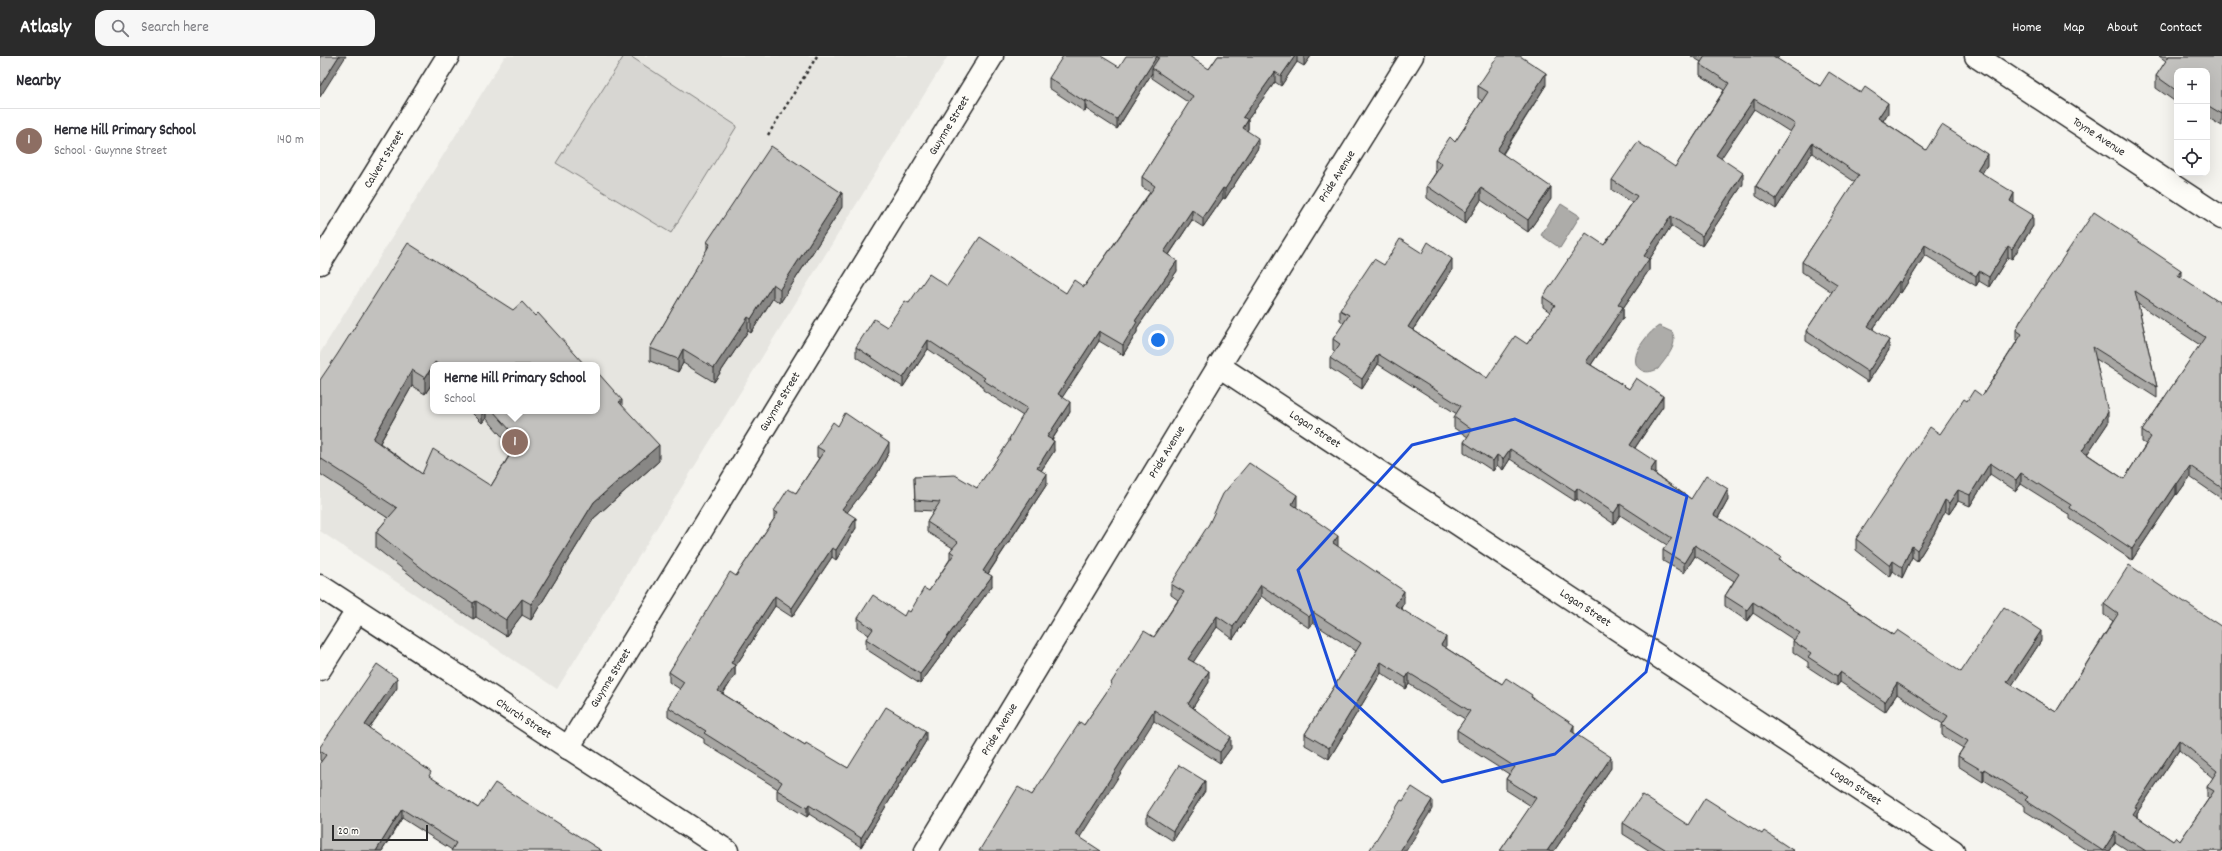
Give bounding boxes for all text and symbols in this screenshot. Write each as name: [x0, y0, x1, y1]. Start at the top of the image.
search box: [95, 10, 375, 46]
text: Atlasly: [20, 15, 71, 42]
icon: search: [109, 17, 131, 39]
text: Search here: [141, 17, 209, 39]
text: Home: [2012, 18, 2041, 38]
text: Map: [2063, 18, 2085, 38]
text: About: [2107, 18, 2138, 38]
text: Contact: [2160, 18, 2202, 38]
map controls: [2174, 68, 2210, 176]
button: +: [2174, 68, 2210, 104]
text: Nearby: [16, 70, 60, 94]
street label: Gwynne Street: [925, 92, 974, 159]
button: −: [2174, 104, 2210, 140]
street label: Toyne Avenue: [2069, 113, 2129, 161]
text: Herne Hill Primary School: [54, 120, 196, 142]
street label: Calvert Street: [360, 126, 409, 192]
text: 1: [28, 131, 30, 150]
text: 140 m: [277, 131, 304, 150]
button: locate: [2174, 140, 2210, 176]
text: School · Gwynne Street: [54, 142, 167, 161]
street label: Pride Avenue: [1314, 147, 1360, 206]
your location: [1148, 330, 1168, 350]
popup: [430, 362, 600, 414]
text: Herne Hill Primary School: [444, 368, 586, 390]
street label: Gwynne Street: [755, 368, 805, 435]
text: School: [444, 390, 476, 409]
street label: Logan Street: [1286, 406, 1345, 453]
street label: Pride Avenue: [1145, 423, 1189, 482]
pin: 1: [502, 427, 528, 457]
street label: Logan Street: [1556, 585, 1615, 632]
street label: Gwynne Street: [586, 645, 636, 711]
street label: Church Street: [492, 694, 555, 743]
street label: Pride Avenue: [977, 700, 1022, 759]
street label: Logan Street: [1826, 763, 1885, 810]
scale bar: [332, 823, 428, 842]
text: 20 m: [338, 824, 359, 840]

